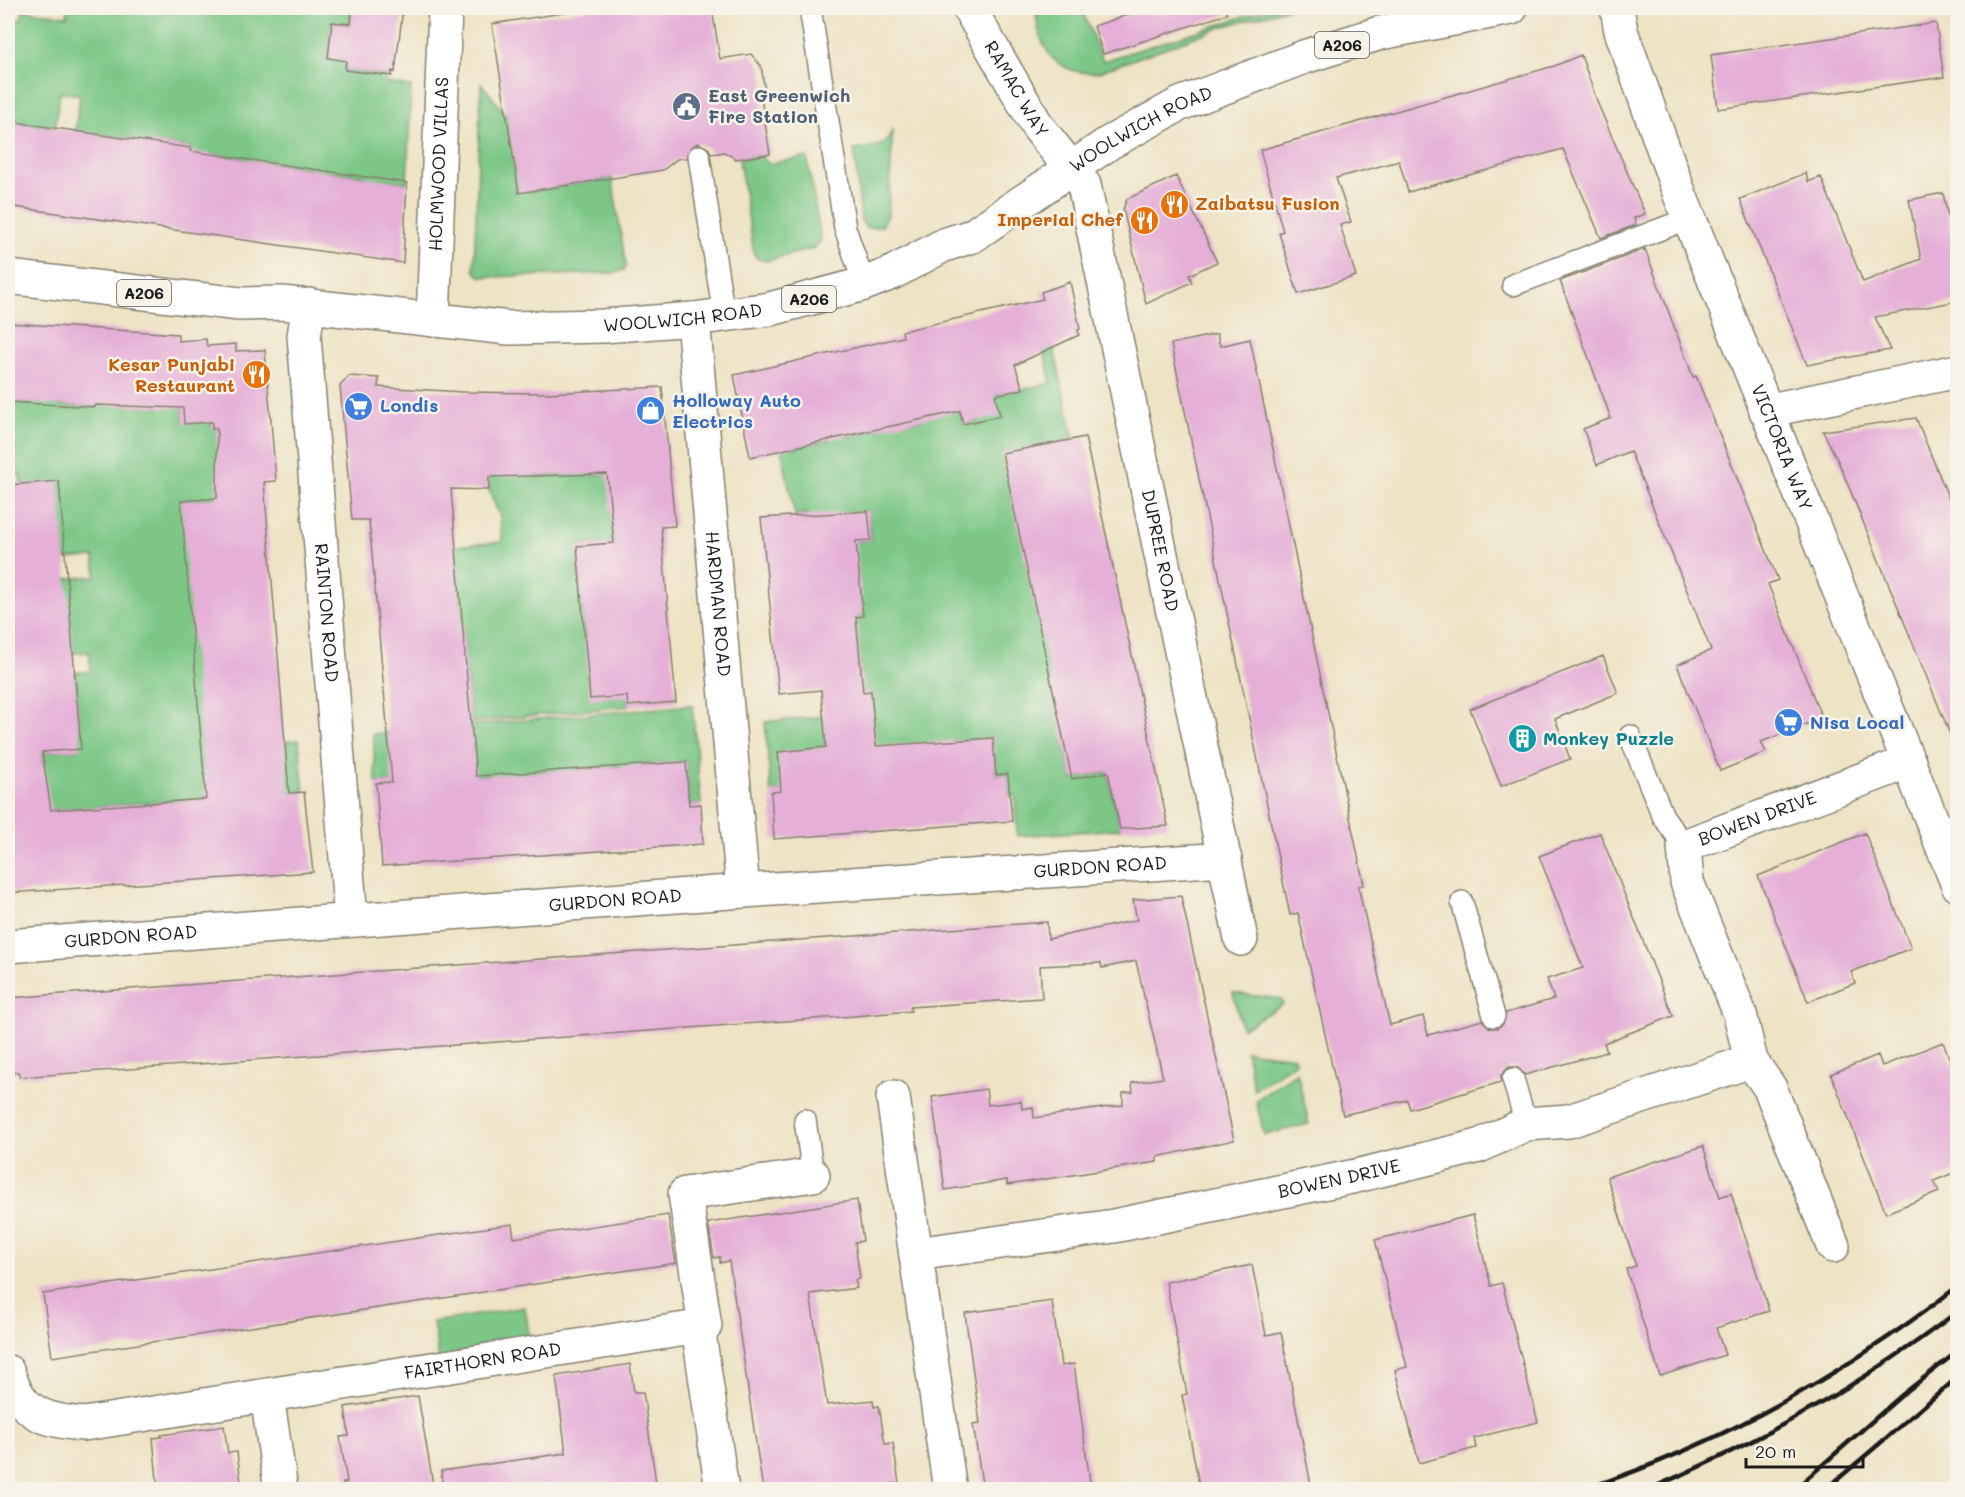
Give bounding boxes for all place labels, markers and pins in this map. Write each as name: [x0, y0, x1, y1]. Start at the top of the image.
place label: East Greenwich Fire Station: [708, 83, 850, 128]
public building icon: East Greenwich Fire Station: [671, 90, 703, 122]
restaurant icon: Zaibatsu Fusion: [1158, 188, 1190, 220]
place label: Zaibatsu Fusion: [1195, 191, 1340, 215]
restaurant icon: Imperial Chef: [1128, 204, 1160, 236]
place label: Imperial Chef: [997, 207, 1123, 231]
place label: Kesar Punjabi Restaurant: [108, 352, 235, 397]
restaurant icon: Kesar Punjabi Restaurant: [240, 359, 272, 391]
place label: Holloway Auto Electrics: [672, 388, 801, 433]
supermarket icon: Londis: [343, 390, 375, 422]
place label: Londis: [380, 393, 438, 417]
shop icon: Holloway Auto Electrics: [635, 395, 667, 427]
supermarket icon: Nisa Local: [1773, 707, 1805, 739]
place label: Nisa Local: [1810, 710, 1904, 734]
building icon: Monkey Puzzle: [1506, 723, 1538, 755]
place label: Monkey Puzzle: [1543, 726, 1674, 750]

